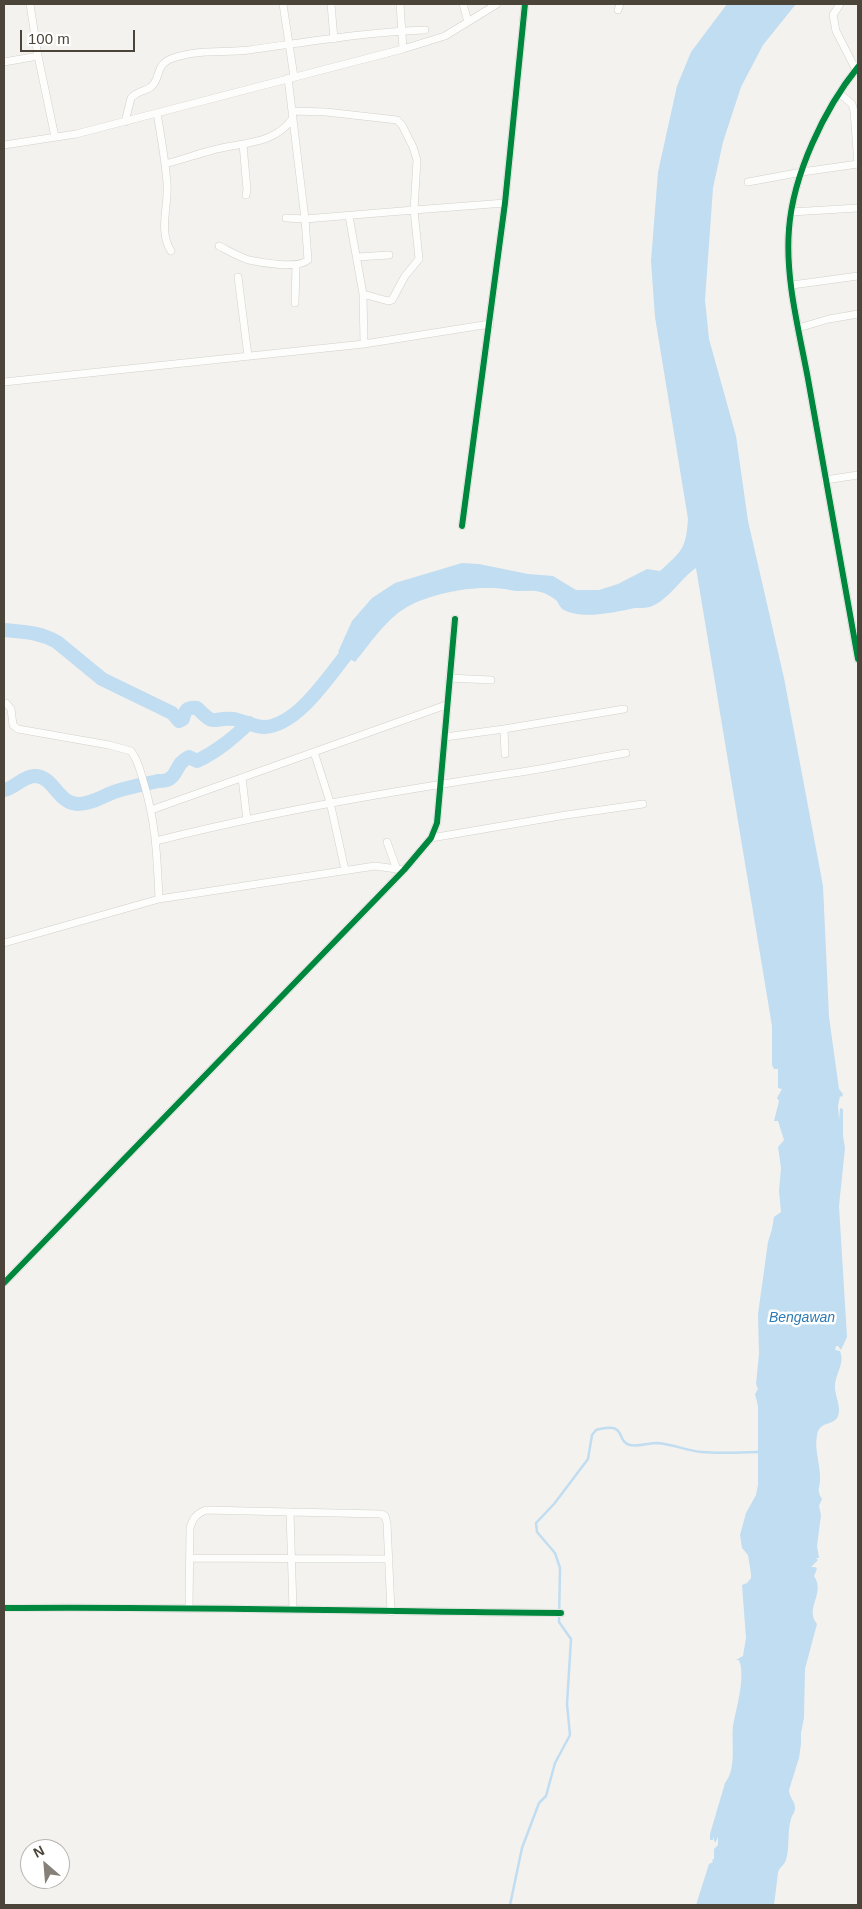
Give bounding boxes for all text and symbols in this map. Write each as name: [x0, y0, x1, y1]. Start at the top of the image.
scale bar: [22, 20, 138, 52]
text: 100 m: [28, 30, 70, 47]
water label: Bengawan: [769, 1310, 835, 1326]
north arrow: [20, 1839, 70, 1889]
text: N: [31, 1842, 47, 1861]

